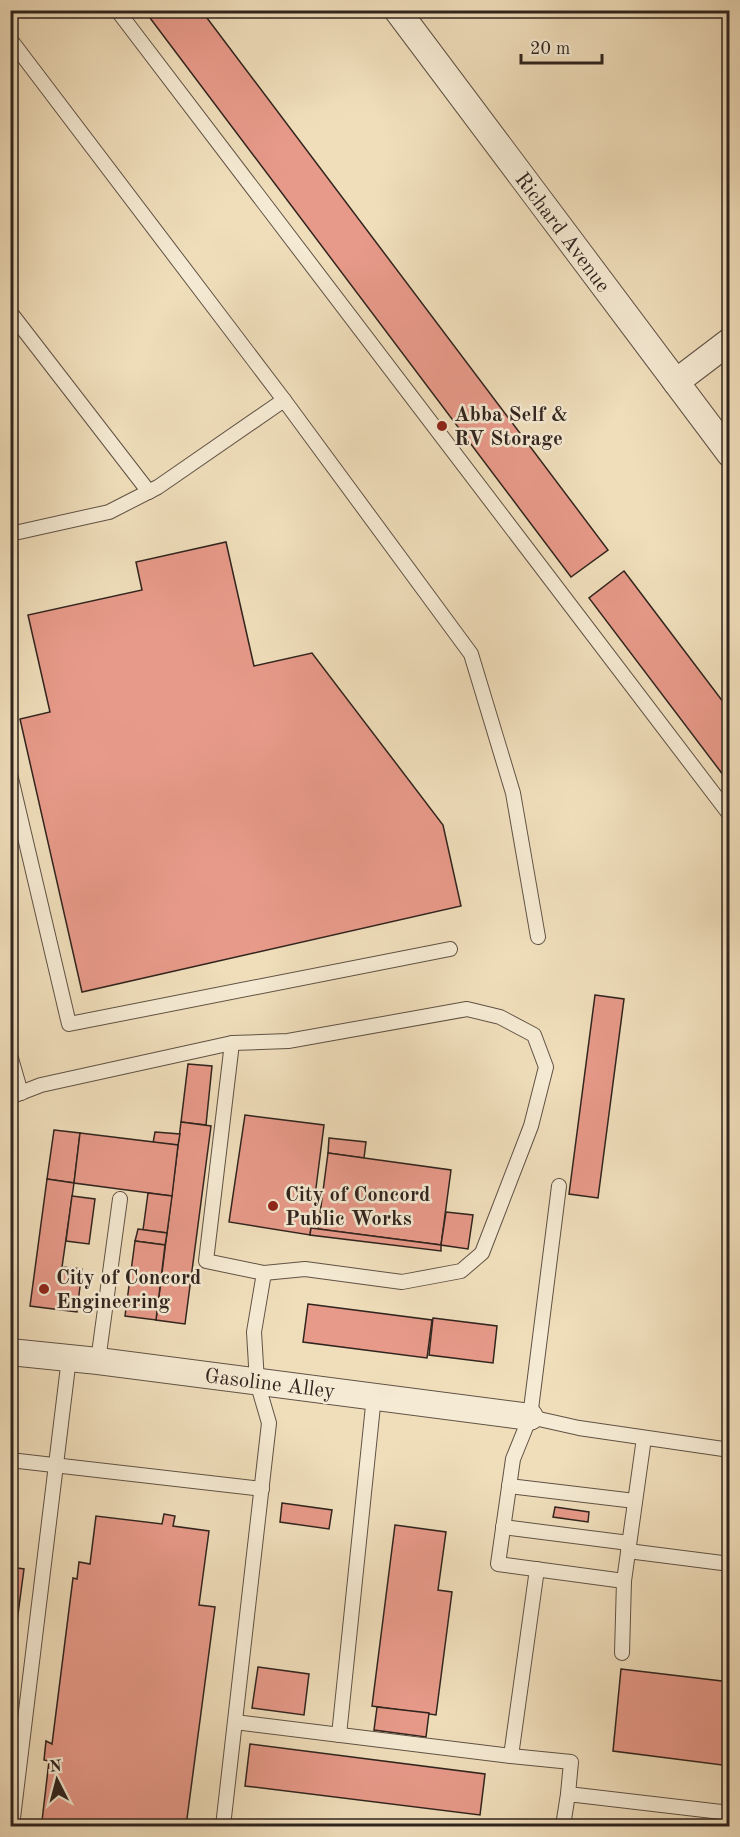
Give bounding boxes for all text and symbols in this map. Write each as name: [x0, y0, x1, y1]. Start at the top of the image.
scale bar: [521, 27, 602, 65]
text: 20 m: [530, 40, 570, 58]
street label: Richard Avenue: [510, 169, 613, 297]
place label: Abba Self & RV Storage: [454, 405, 568, 450]
marker: Abba Self & RV Storage: [435, 419, 449, 433]
place label: City of Concord Public Works: [285, 1185, 430, 1230]
marker: City of Concord Public Works: [266, 1199, 280, 1213]
place label: City of Concord Engineering: [56, 1268, 201, 1313]
marker: City of Concord Engineering: [37, 1282, 51, 1296]
street label: Gasoline Alley: [203, 1366, 336, 1403]
north arrow: [27, 1750, 87, 1810]
text: N: [49, 1758, 63, 1776]

